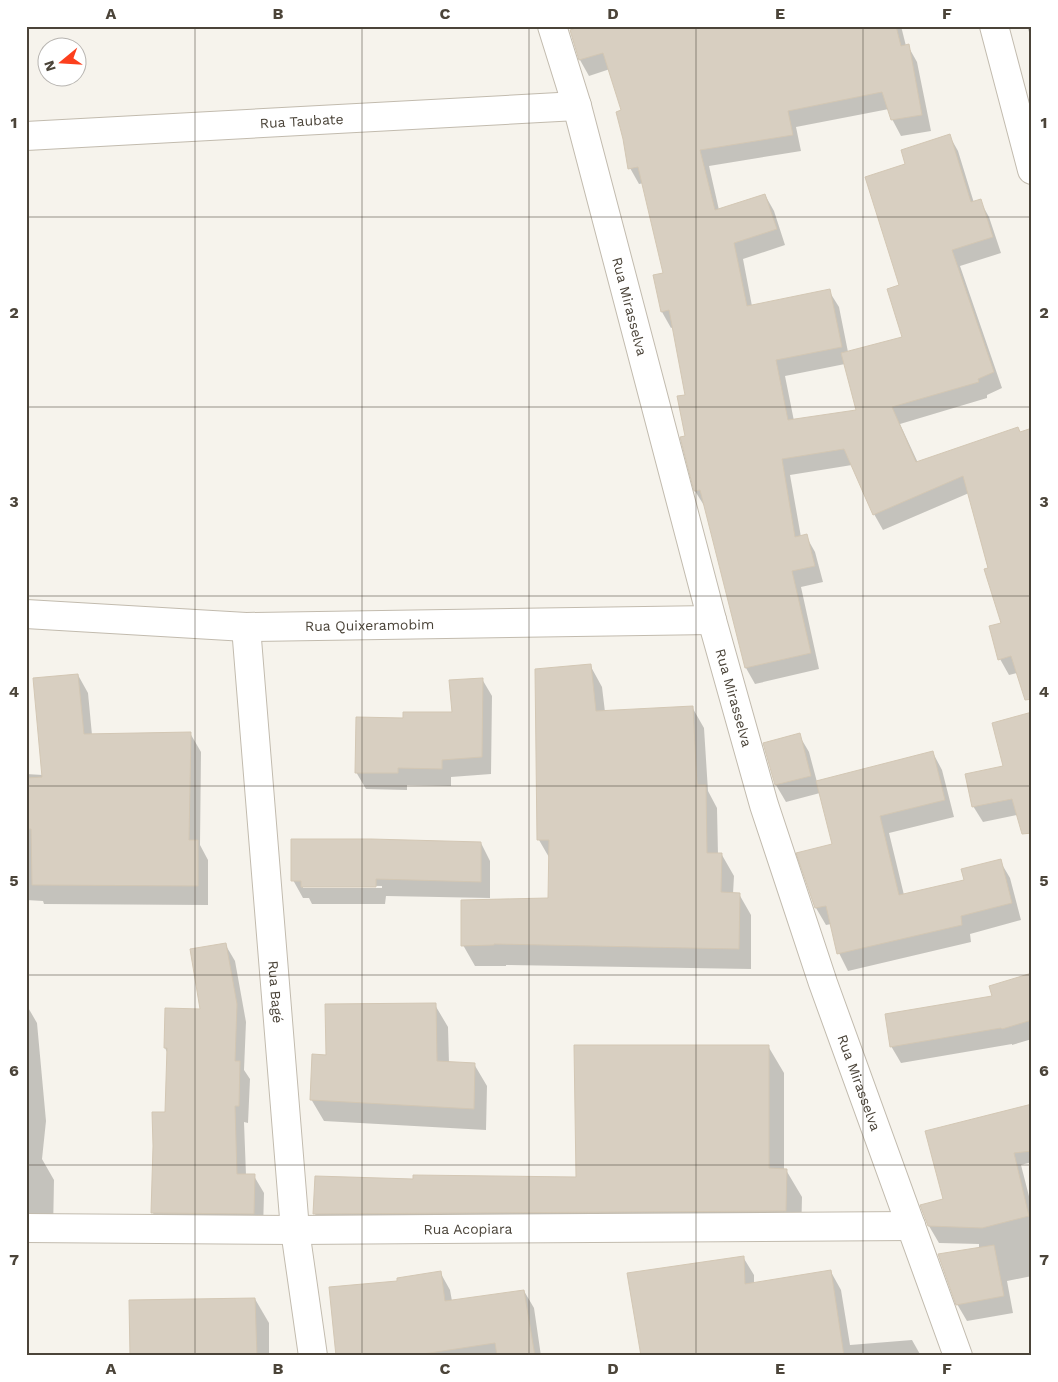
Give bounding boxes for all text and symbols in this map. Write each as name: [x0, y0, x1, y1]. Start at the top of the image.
text: A: [106, 4, 117, 23]
text: B: [273, 4, 284, 23]
text: C: [440, 4, 451, 23]
text: D: [607, 4, 619, 23]
text: E: [775, 4, 785, 23]
text: F: [942, 4, 952, 23]
north arrow: [38, 38, 88, 88]
text: N: [40, 59, 59, 73]
street label: Rua Taubate: [259, 111, 344, 131]
text: 1: [11, 113, 17, 132]
text: 1: [1041, 113, 1047, 132]
street label: Rua Mirasselva: [609, 255, 650, 357]
text: 2: [9, 303, 19, 322]
text: 2: [1039, 303, 1049, 322]
text: 3: [9, 492, 19, 511]
text: 3: [1039, 492, 1049, 511]
street label: Rua Quixeramobim: [305, 616, 434, 634]
street label: Rua Mirasselva: [712, 647, 755, 749]
text: 4: [9, 682, 19, 701]
text: 4: [1039, 682, 1049, 701]
text: 5: [9, 871, 19, 890]
text: 5: [1039, 871, 1049, 890]
street label: Rua Bagé: [265, 960, 286, 1024]
street label: Rua Mirasselva: [834, 1032, 884, 1133]
text: 6: [9, 1061, 19, 1080]
text: 6: [1039, 1061, 1049, 1080]
street label: Rua Acopiara: [423, 1221, 513, 1237]
text: 7: [9, 1250, 19, 1269]
text: 7: [1039, 1250, 1049, 1269]
text: A: [106, 1359, 117, 1378]
text: B: [273, 1359, 284, 1378]
text: C: [440, 1359, 451, 1378]
text: D: [607, 1359, 619, 1378]
text: E: [775, 1359, 785, 1378]
text: F: [942, 1359, 952, 1378]

